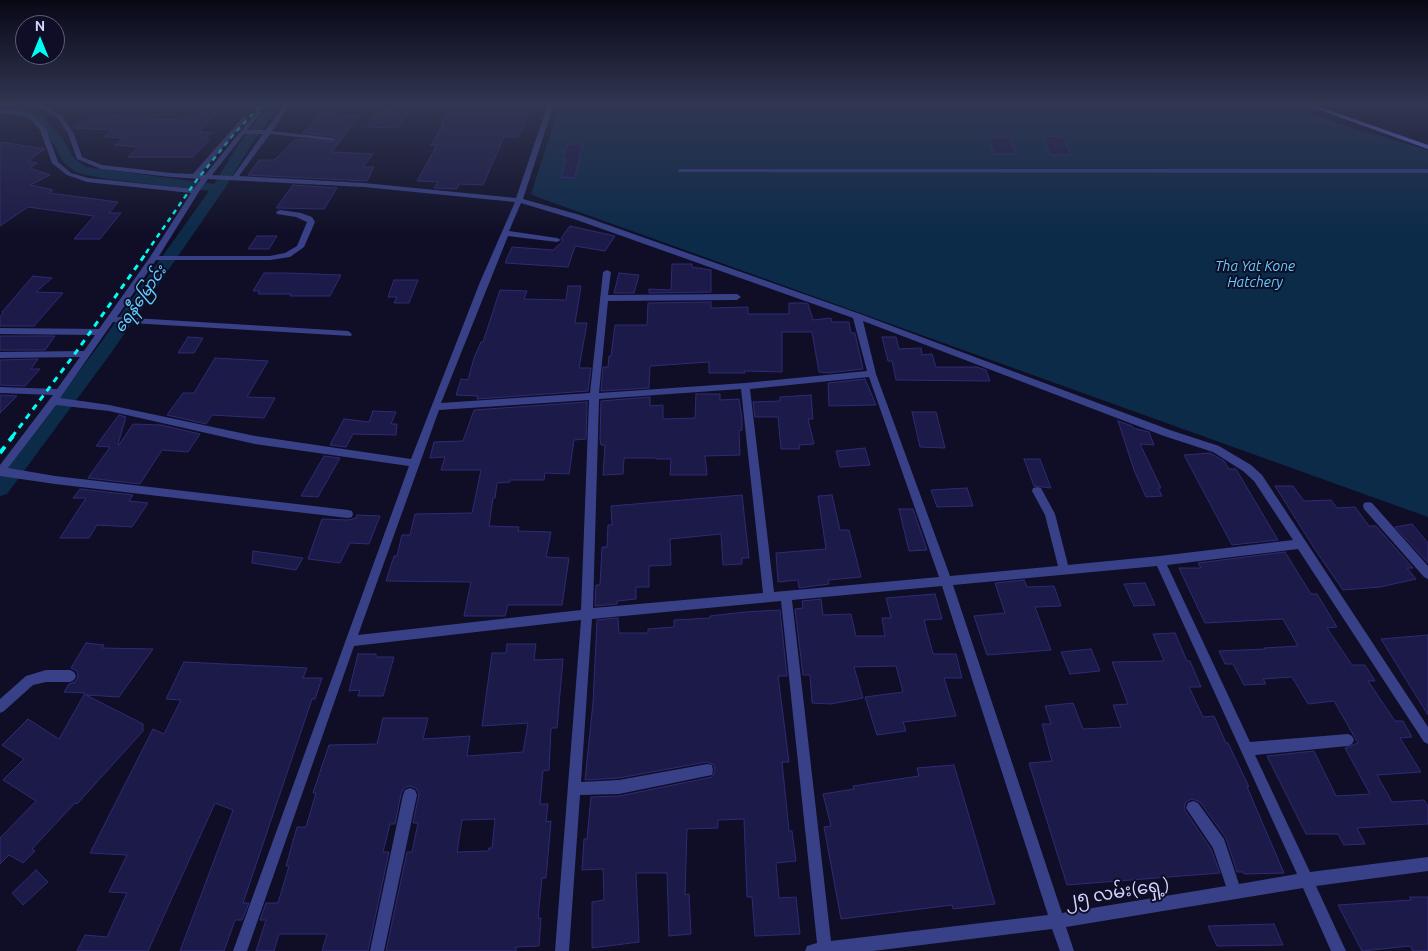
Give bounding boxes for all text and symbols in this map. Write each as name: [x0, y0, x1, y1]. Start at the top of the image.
north arrow: [15, 15, 65, 65]
text: N: [35, 18, 45, 34]
water label: Tha Yat Kone Hatchery: [1215, 258, 1295, 290]
water label: ရေနီမြောင်း: [110, 262, 170, 336]
street label: ၂၅ လမ်း(ရှေ့): [1063, 873, 1171, 911]

